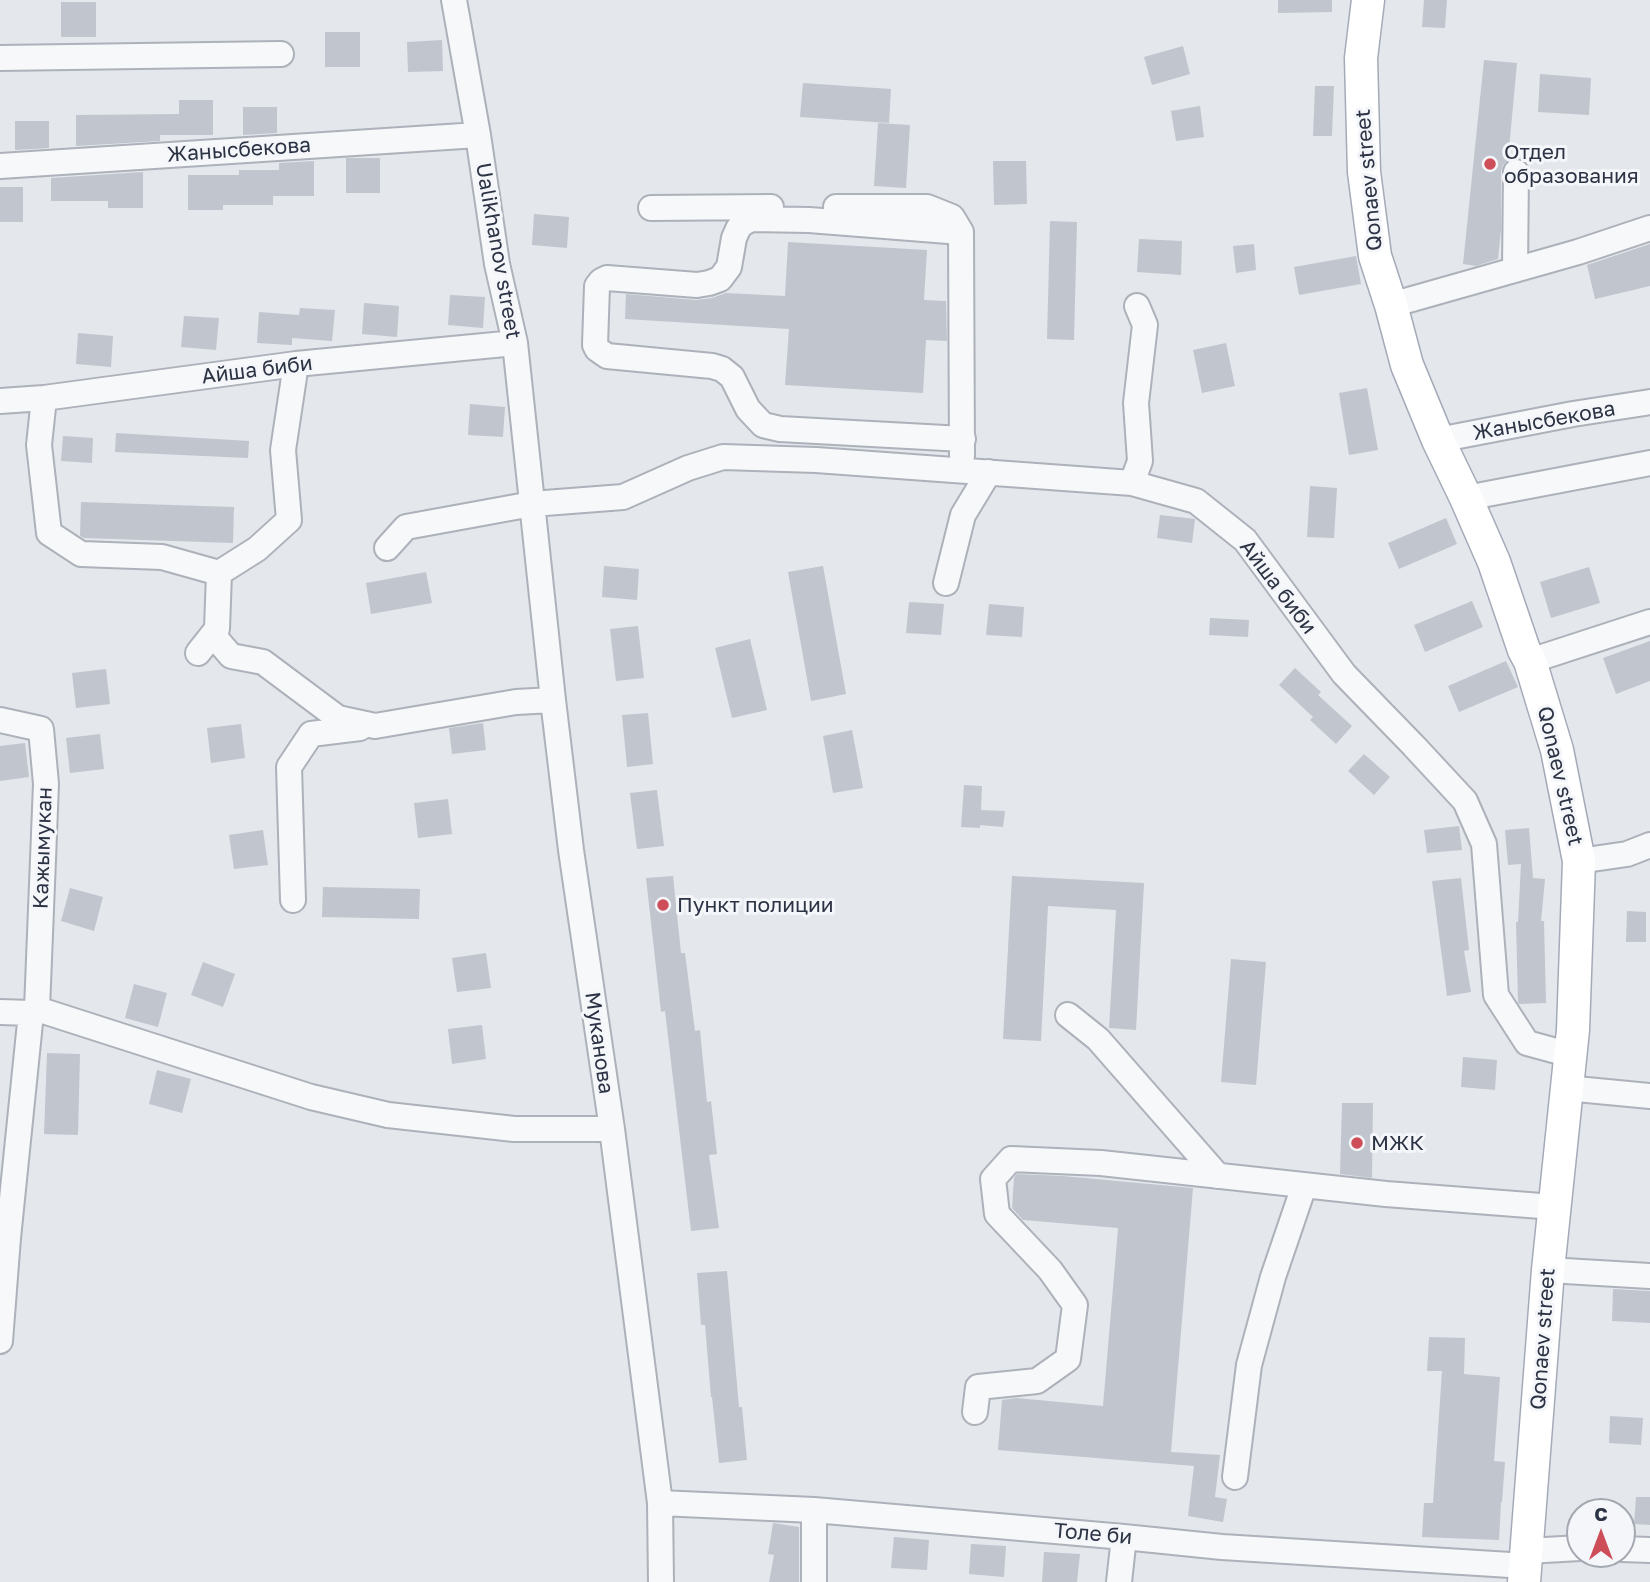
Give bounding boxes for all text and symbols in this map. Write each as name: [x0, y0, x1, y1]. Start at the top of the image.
street label: Qonaev street: [1350, 108, 1388, 252]
street label: Жанысбекова: [166, 132, 312, 168]
place label: Отдел образования: [1504, 139, 1639, 189]
marker: Отдел образования: [1482, 156, 1498, 172]
street label: Ualikhanov street: [470, 161, 526, 341]
street label: Айша биби: [200, 351, 314, 389]
street label: Жанысбекова: [1471, 396, 1617, 446]
street label: Айша биби: [1234, 535, 1322, 639]
street label: Qonaev street: [1532, 704, 1588, 848]
street label: Кажымукан: [28, 787, 58, 909]
place label: Пункт полиции: [677, 892, 834, 918]
marker: Пункт полиции: [655, 897, 671, 913]
street label: Муканова: [579, 990, 619, 1096]
place label: МЖК: [1371, 1130, 1424, 1156]
marker: МЖК: [1349, 1135, 1365, 1151]
street label: Qonaev street: [1525, 1267, 1561, 1411]
north arrow: [1566, 1498, 1636, 1568]
text: С: [1594, 1502, 1608, 1525]
street label: Толе би: [1053, 1518, 1133, 1550]

